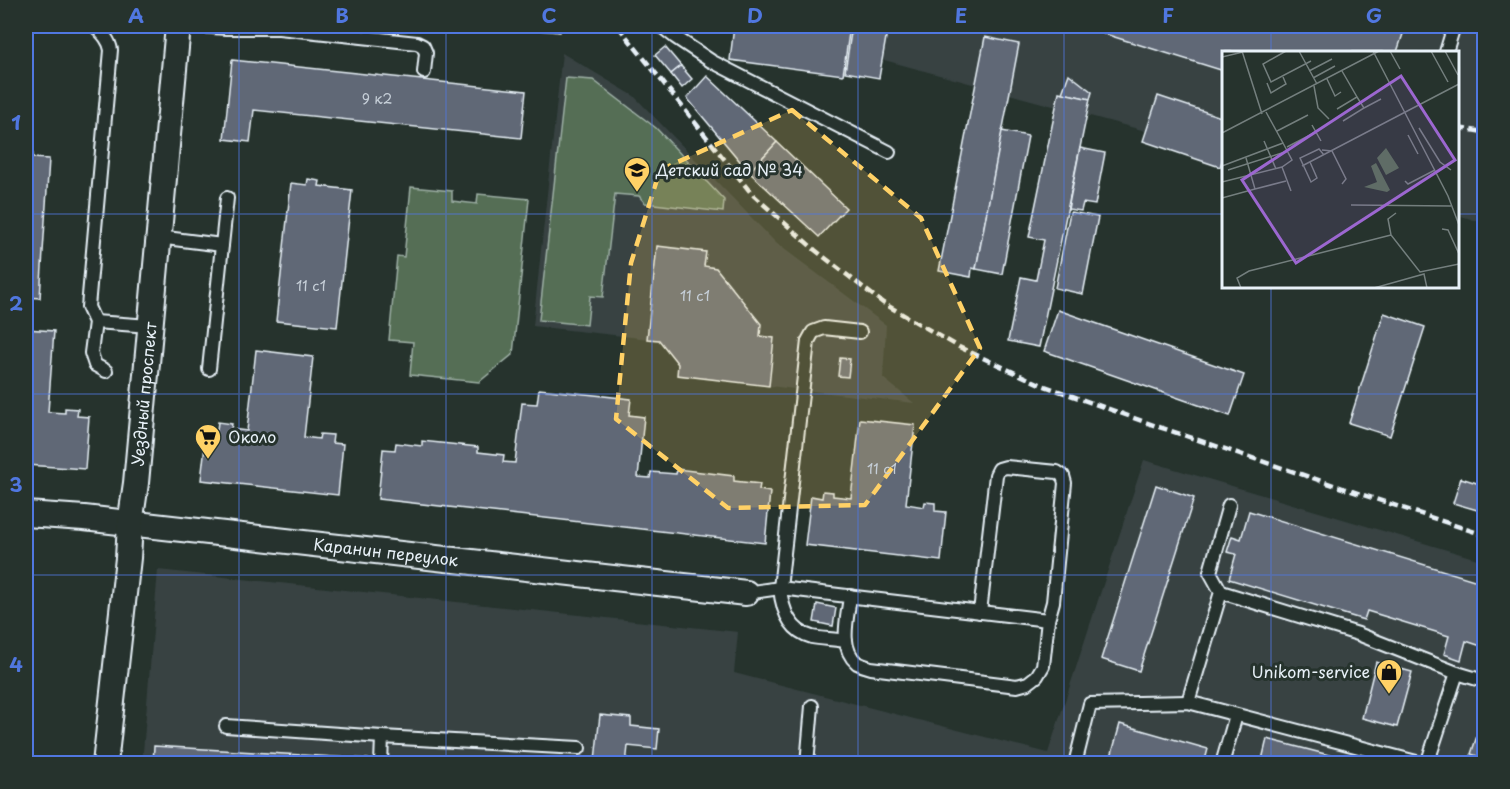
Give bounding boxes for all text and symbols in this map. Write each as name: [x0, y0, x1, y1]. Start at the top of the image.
text: A: [128, 0, 144, 30]
text: B: [335, 0, 349, 30]
text: C: [541, 0, 557, 30]
text: D: [747, 0, 763, 30]
text: E: [955, 0, 967, 30]
text: F: [1162, 0, 1174, 30]
text: G: [1366, 0, 1382, 30]
inset map: [1222, 51, 1459, 288]
house number: 9 к2: [362, 88, 392, 109]
text: 1: [11, 107, 21, 137]
school or university icon: Детский сад № 34: [622, 155, 652, 193]
place label: Детский сад № 34: [655, 157, 803, 181]
house number: 11 с1: [296, 275, 326, 296]
house number: 11 с1: [680, 285, 710, 306]
text: 2: [9, 288, 23, 318]
street label: Уездный проспект: [125, 321, 162, 467]
supermarket icon: Около: [193, 422, 223, 460]
place label: Около: [228, 424, 276, 448]
house number: 11 с1: [867, 458, 897, 479]
text: 3: [9, 469, 23, 499]
street label: Каранин переулок: [312, 531, 460, 571]
text: 4: [9, 649, 23, 679]
shop icon: Unikom-service: [1374, 657, 1404, 695]
place label: Unikom-service: [1251, 659, 1370, 683]

